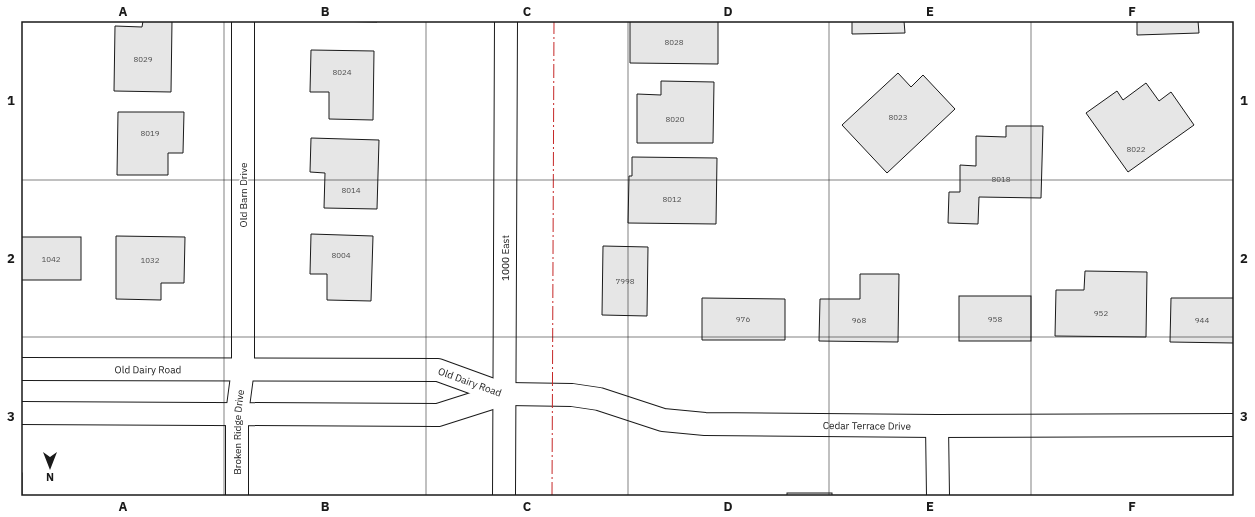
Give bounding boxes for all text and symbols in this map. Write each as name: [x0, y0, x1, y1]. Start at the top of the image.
text: A: [119, 3, 128, 20]
text: B: [321, 3, 330, 20]
text: C: [523, 3, 532, 20]
text: D: [723, 3, 733, 20]
text: E: [926, 3, 934, 20]
text: F: [1128, 3, 1136, 20]
house number: 8028: [664, 37, 684, 47]
house number: 8029: [133, 54, 153, 64]
house number: 8024: [332, 67, 352, 77]
text: 1: [7, 92, 15, 109]
text: 1: [1240, 92, 1248, 109]
house number: 8023: [888, 112, 908, 122]
house number: 8020: [665, 114, 685, 124]
house number: 8019: [140, 128, 160, 138]
house number: 8022: [1126, 144, 1146, 154]
street label: Old Barn Drive: [237, 162, 250, 227]
house number: 8018: [991, 174, 1011, 184]
house number: 8014: [341, 185, 361, 195]
house number: 8012: [662, 194, 682, 204]
street label: 1000 East: [499, 235, 512, 281]
text: 2: [7, 250, 15, 267]
house number: 8004: [331, 250, 351, 260]
text: 2: [1240, 250, 1248, 267]
house number: 1042: [41, 254, 61, 264]
house number: 1032: [140, 255, 160, 265]
house number: 7998: [615, 276, 635, 286]
house number: 952: [1094, 308, 1108, 318]
house number: 976: [736, 314, 750, 324]
house number: 958: [988, 314, 1002, 324]
house number: 968: [852, 315, 866, 325]
house number: 944: [1195, 315, 1209, 325]
street label: Old Dairy Road: [115, 363, 181, 376]
street label: Old Dairy Road: [436, 365, 503, 400]
street label: Broken Ridge Drive: [231, 388, 247, 475]
text: 3: [7, 408, 15, 425]
text: 3: [1240, 408, 1248, 425]
street label: Cedar Terrace Drive: [823, 419, 912, 433]
north arrow: [30, 447, 70, 487]
text: N: [46, 470, 54, 484]
text: A: [119, 498, 128, 515]
text: B: [321, 498, 330, 515]
text: C: [523, 498, 532, 515]
text: D: [723, 498, 733, 515]
text: E: [926, 498, 934, 515]
text: F: [1128, 498, 1136, 515]

